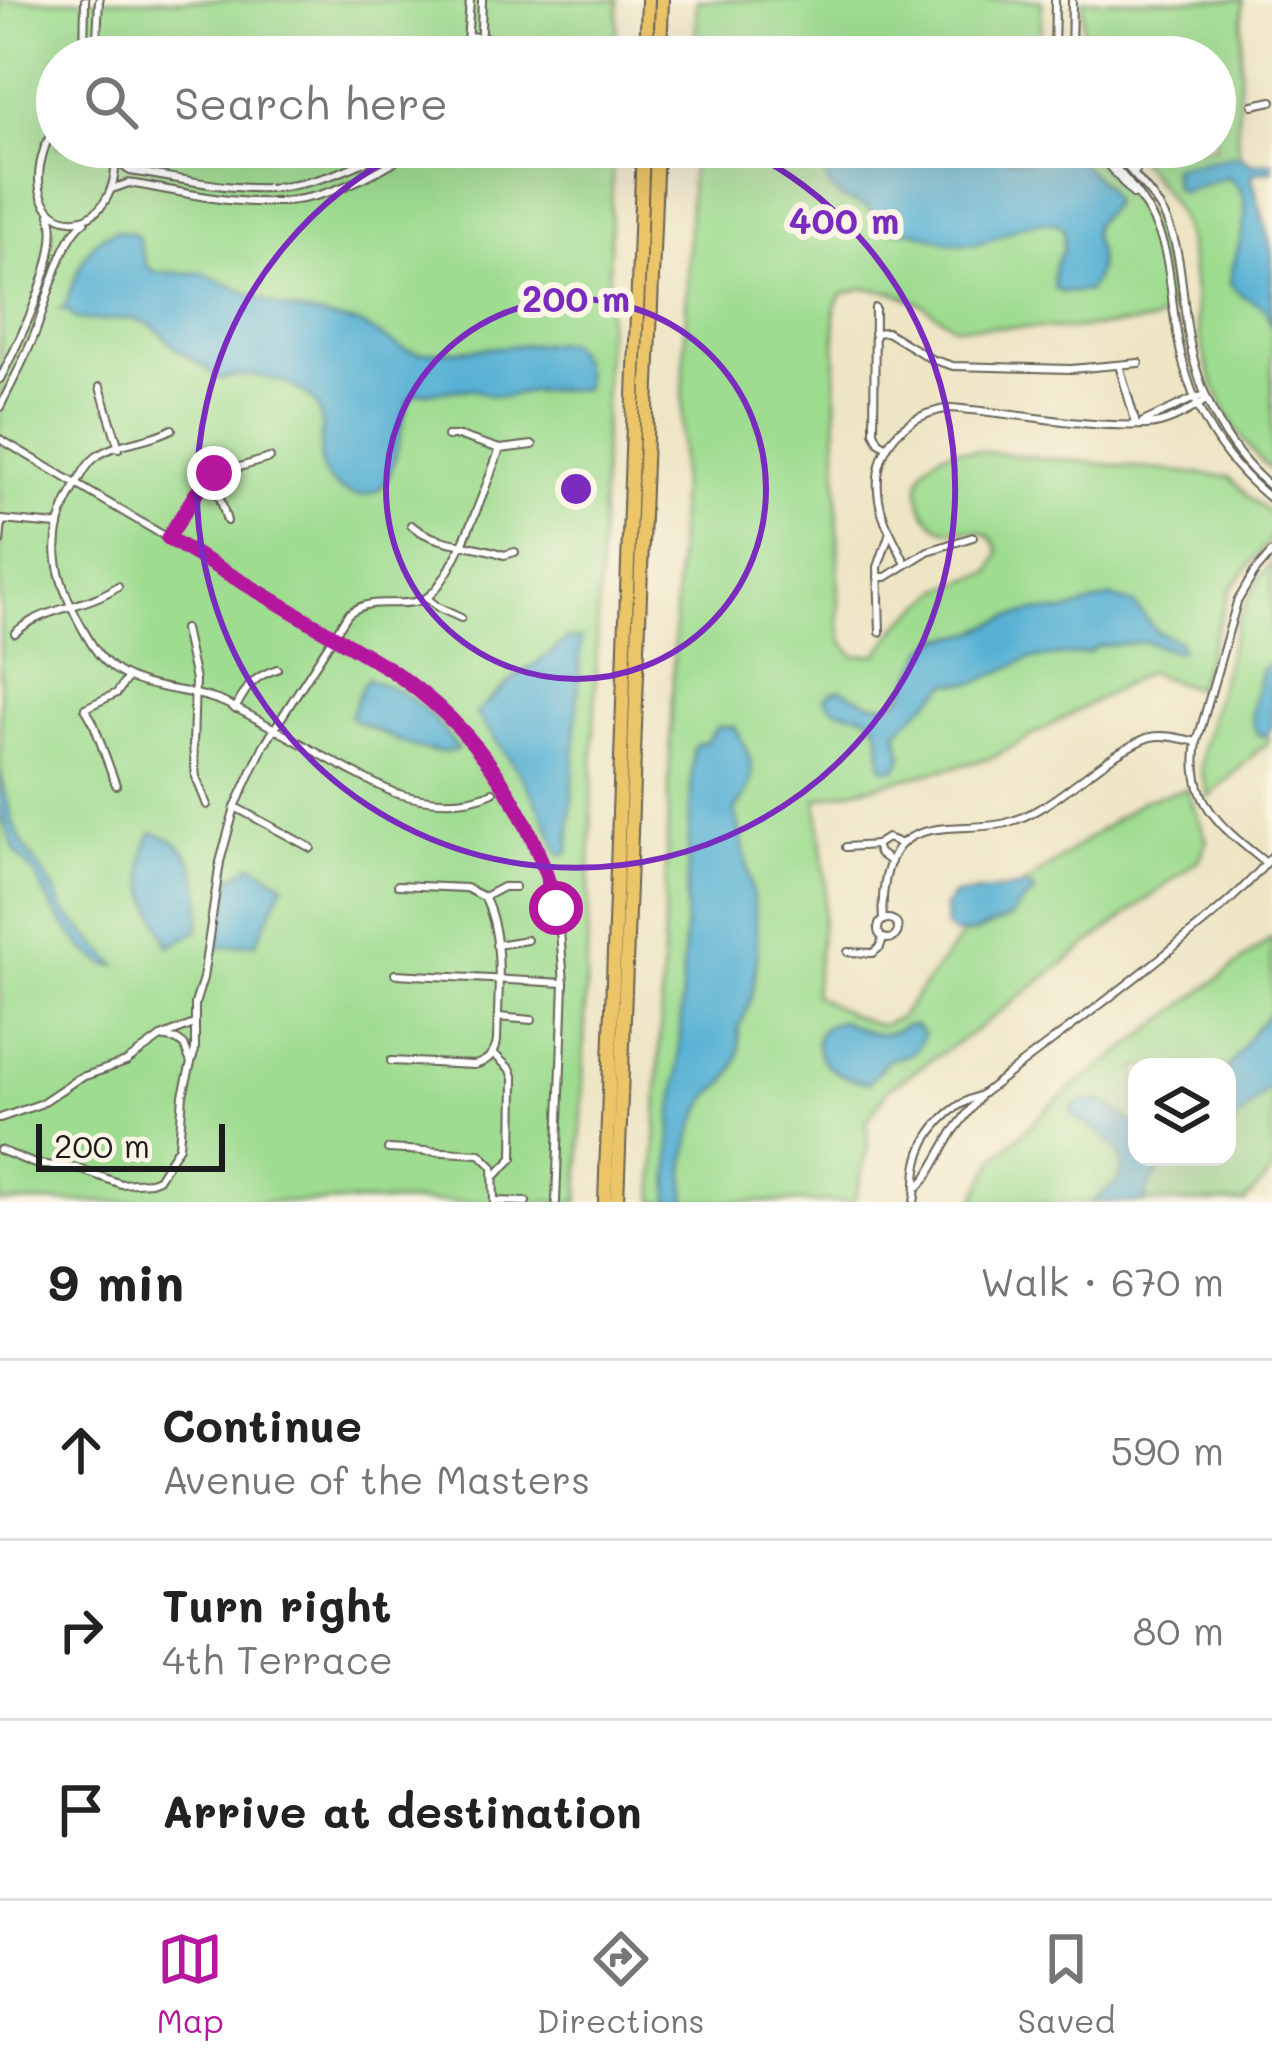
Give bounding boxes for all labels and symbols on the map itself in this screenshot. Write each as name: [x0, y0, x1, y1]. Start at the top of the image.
text: 400 m: [789, 196, 899, 243]
text: 200 m: [522, 274, 630, 321]
route end: [187, 446, 241, 500]
centre of rings: [555, 468, 597, 510]
route start: [529, 881, 583, 935]
scale bar: [36, 1118, 225, 1171]

